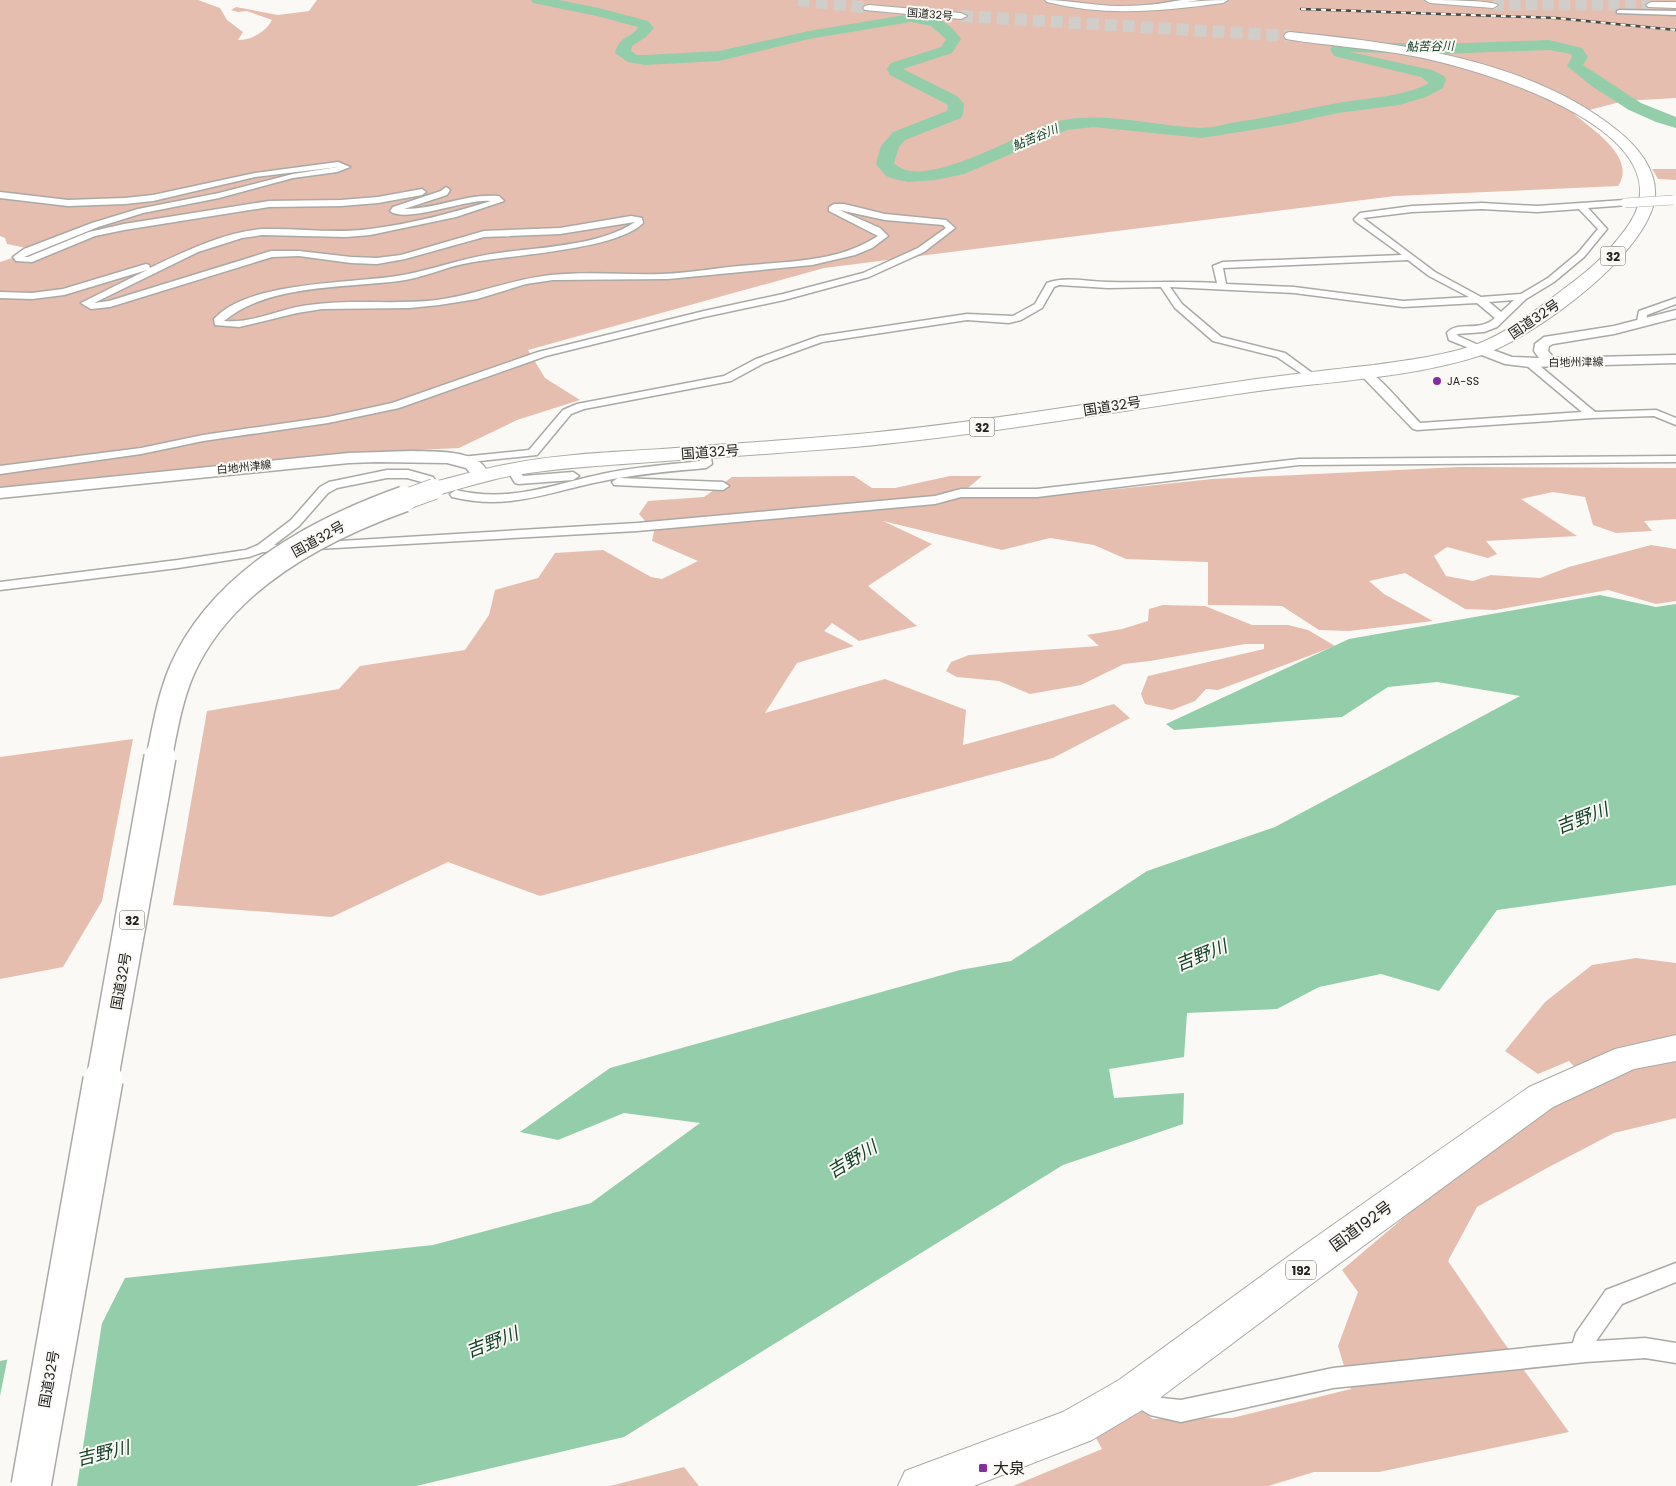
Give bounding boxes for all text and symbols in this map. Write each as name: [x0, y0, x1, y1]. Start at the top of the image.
street label: 国道32号: [906, 4, 954, 24]
water label: 鮎苦谷川: [1406, 37, 1456, 55]
water label: 鮎苦谷川: [1010, 119, 1062, 154]
road number: 32: [1600, 247, 1626, 266]
street label: 国道32号: [1504, 294, 1564, 344]
street label: 白地州津線: [1548, 354, 1604, 370]
place label: JA-SS: [1447, 373, 1479, 389]
marker: JA-SS: [1431, 375, 1443, 387]
street label: 国道32号: [1082, 392, 1142, 420]
road number: 32: [970, 418, 994, 437]
street label: 国道32号: [680, 440, 740, 464]
street label: 白地州津線: [216, 456, 272, 478]
street label: 国道32号: [288, 516, 348, 562]
water label: 吉野川: [1552, 796, 1614, 839]
road number: 32: [120, 910, 144, 930]
water label: 吉野川: [1171, 933, 1233, 977]
street label: 国道32号: [106, 951, 136, 1011]
water label: 吉野川: [822, 1133, 883, 1184]
street label: 国道192号: [1325, 1195, 1397, 1257]
road number: 192: [1286, 1260, 1316, 1280]
water label: 吉野川: [462, 1320, 524, 1363]
street label: 国道32号: [34, 1349, 64, 1409]
water label: 吉野川: [74, 1434, 134, 1472]
place label: 大泉: [993, 1457, 1025, 1480]
marker: 大泉: [977, 1462, 989, 1474]

